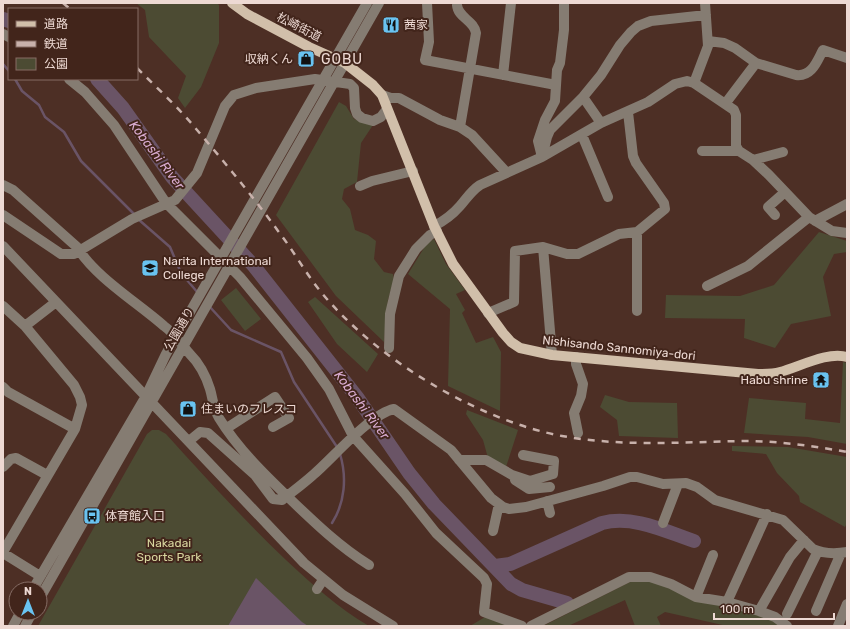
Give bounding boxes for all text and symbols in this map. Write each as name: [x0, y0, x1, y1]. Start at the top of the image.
legend: [8, 8, 138, 80]
street label: 松崎街道: [274, 10, 324, 44]
restaurant icon: 茜家: [381, 15, 401, 35]
text: 道路: [44, 17, 68, 31]
place label: 茜家: [404, 18, 428, 32]
text: 鉄道: [44, 37, 68, 51]
shop icon: 収納くん: [296, 49, 316, 69]
district label: GOBU: [321, 51, 363, 68]
place label: 収納くん: [245, 52, 293, 66]
text: 公園: [44, 57, 68, 71]
water label: Kobashi River: [126, 118, 188, 193]
place label: Narita International College: [163, 254, 271, 282]
school or university icon: Narita International College: [140, 258, 160, 278]
street label: 公園通り: [161, 305, 197, 353]
street label: Nishisando Sannomiya-dori: [542, 333, 696, 363]
water label: Kobashi River: [331, 368, 393, 443]
temple icon: Habu shrine: [811, 370, 831, 390]
place label: Habu shrine: [741, 373, 808, 387]
shop icon: 住まいのフレスコ: [178, 399, 198, 419]
place label: 住まいのフレスコ: [201, 402, 297, 416]
bus stop icon: 体育館入口: [82, 506, 102, 526]
place label: 体育館入口: [105, 509, 165, 523]
park label: Nakadai Sports Park: [137, 536, 202, 564]
north arrow: [8, 581, 48, 621]
text: N: [24, 585, 32, 598]
scale bar: [714, 595, 834, 621]
text: 100 m: [720, 602, 754, 616]

